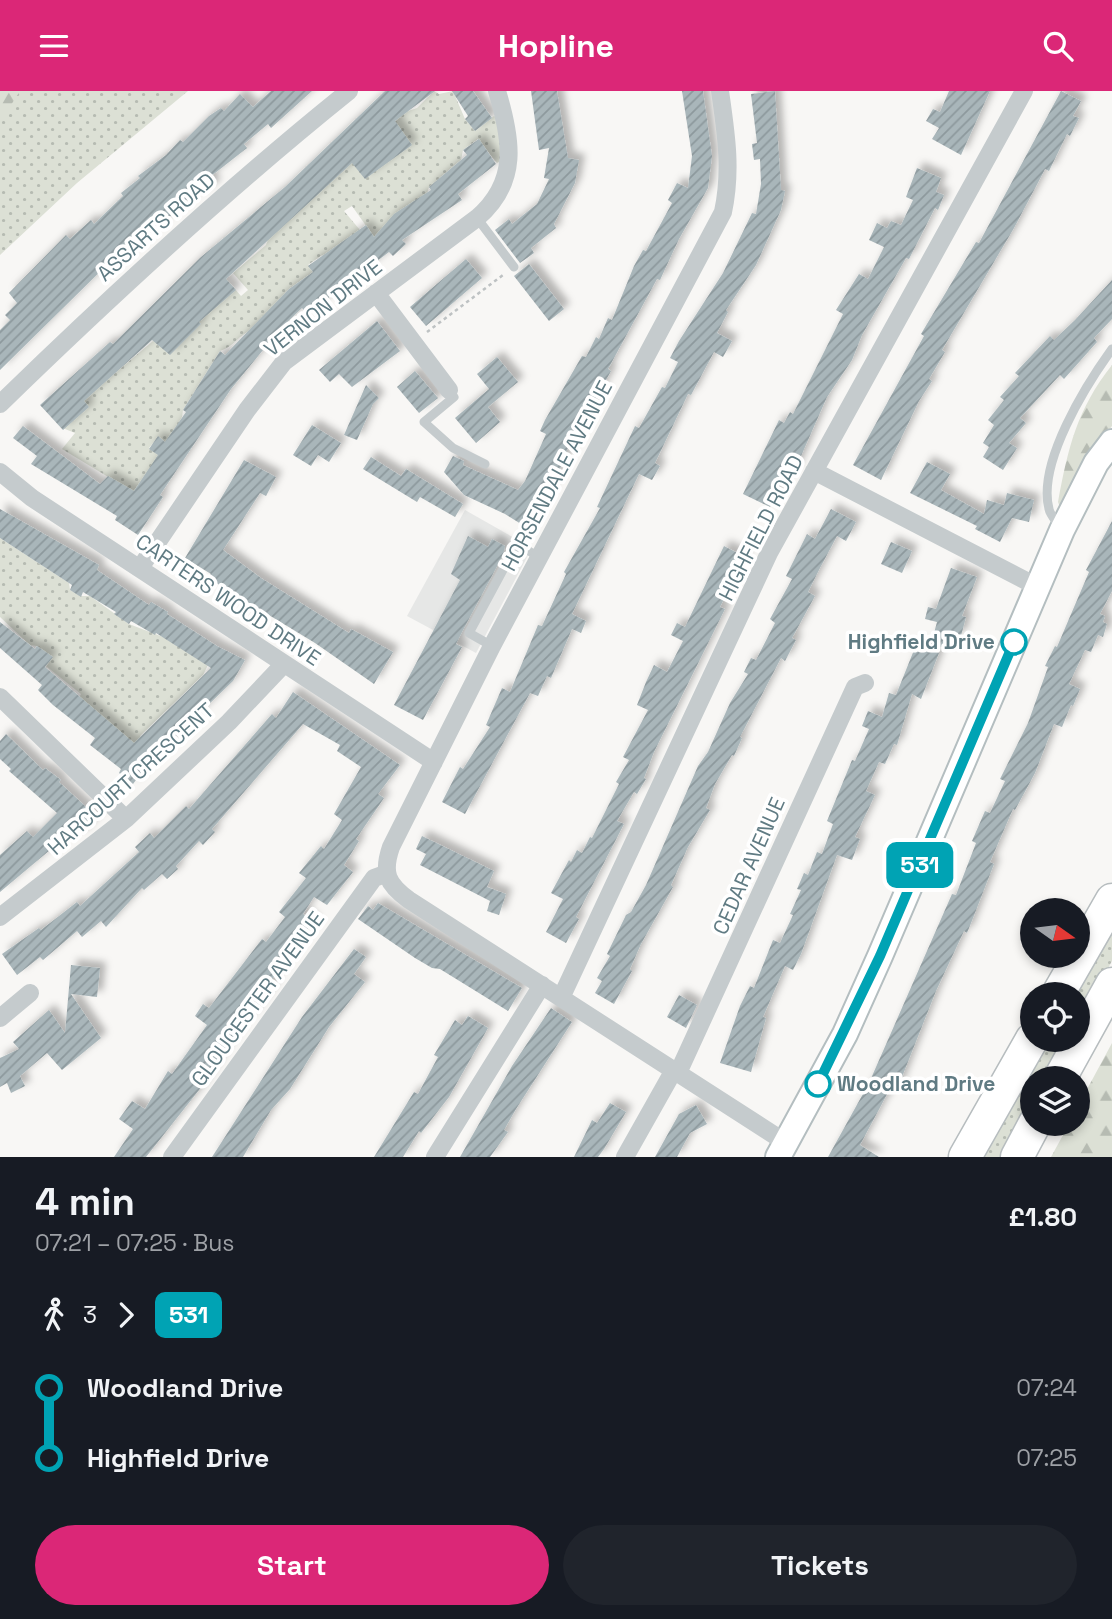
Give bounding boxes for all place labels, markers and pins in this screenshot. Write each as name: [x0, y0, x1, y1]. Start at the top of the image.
place label: Highfield Drive: [848, 628, 995, 655]
marker: Highfield Drive: [1001, 629, 1027, 655]
place label: Woodland Drive: [837, 1070, 995, 1097]
marker: Woodland Drive: [805, 1071, 831, 1097]

